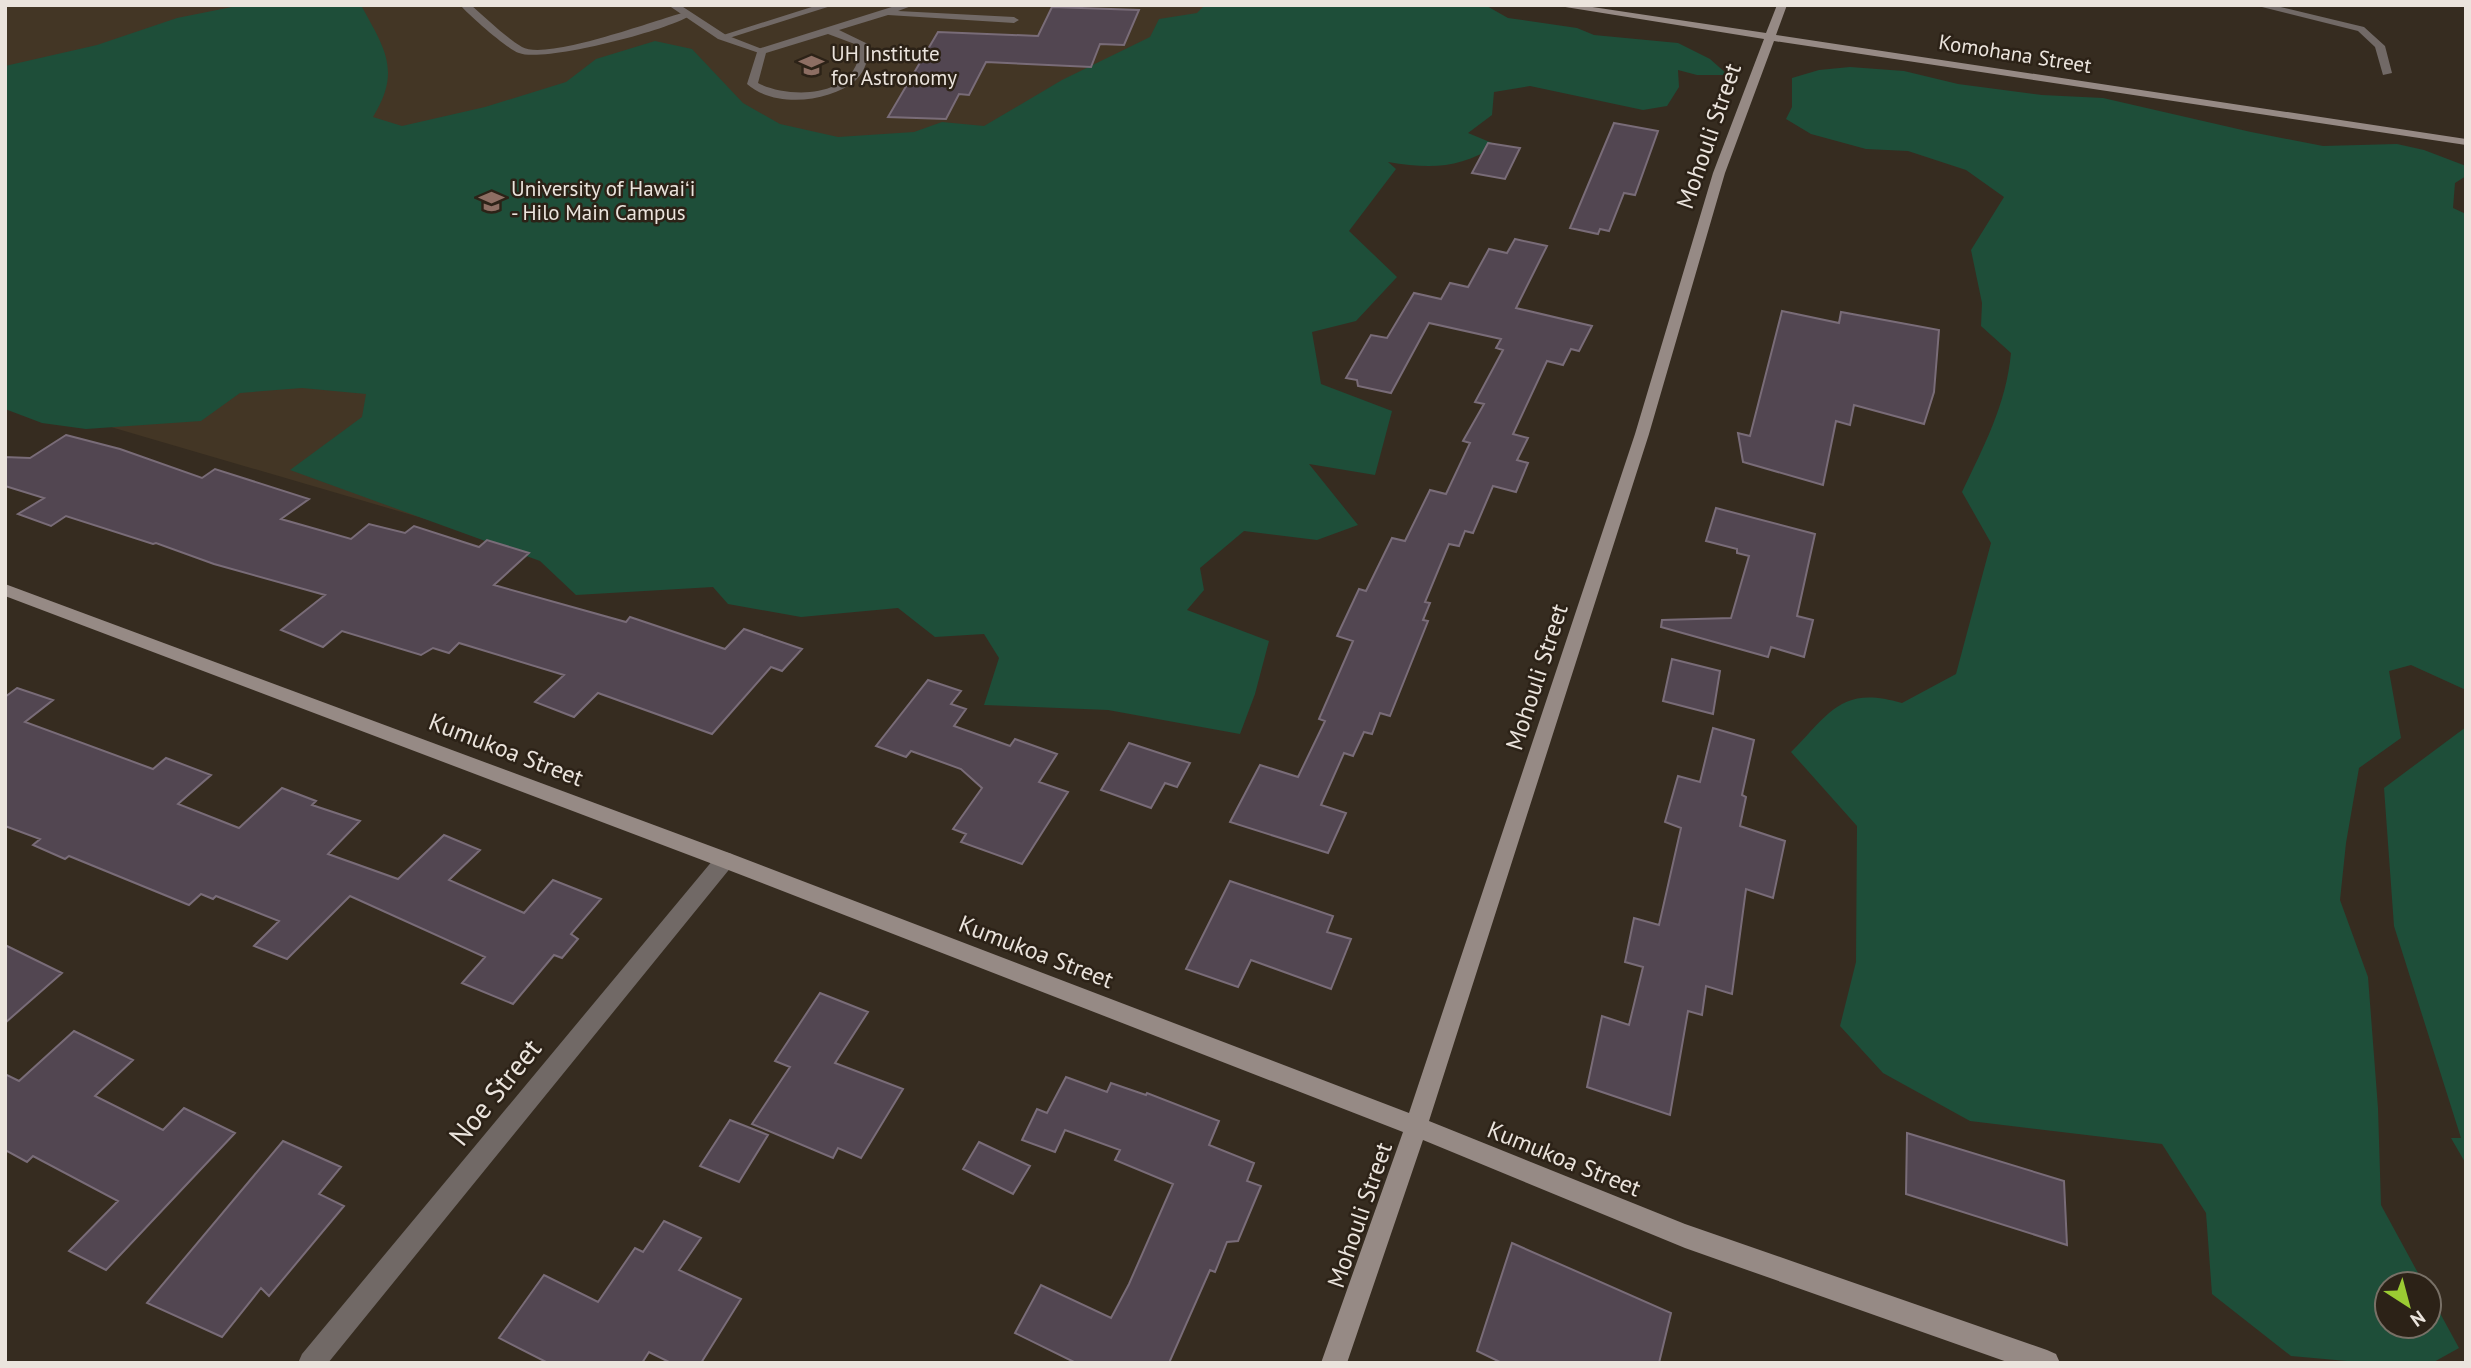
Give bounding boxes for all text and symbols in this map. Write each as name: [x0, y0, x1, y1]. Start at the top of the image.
street label: Komohana Street: [1937, 28, 2093, 79]
place label: UH Institute for Astronomy: [831, 40, 957, 91]
school or university icon: UH Institute for Astronomy: [797, 52, 825, 80]
street label: Mohouli Street: [1669, 59, 1748, 213]
place label: University of Hawaiʻi - Hilo Main Campus: [511, 175, 695, 226]
school or university icon: University of Hawaiʻi - Hilo Main Campus: [477, 187, 505, 215]
street label: Mohouli Street: [1498, 600, 1575, 754]
street label: Kumukoa Street: [425, 706, 588, 793]
street label: Kumukoa Street: [955, 908, 1118, 995]
street label: Noe Street: [440, 1030, 549, 1153]
street label: Kumukoa Street: [1483, 1114, 1646, 1203]
street label: Mohouli Street: [1320, 1138, 1399, 1292]
north arrow: [2373, 1270, 2443, 1340]
text: N: [2406, 1305, 2430, 1332]

